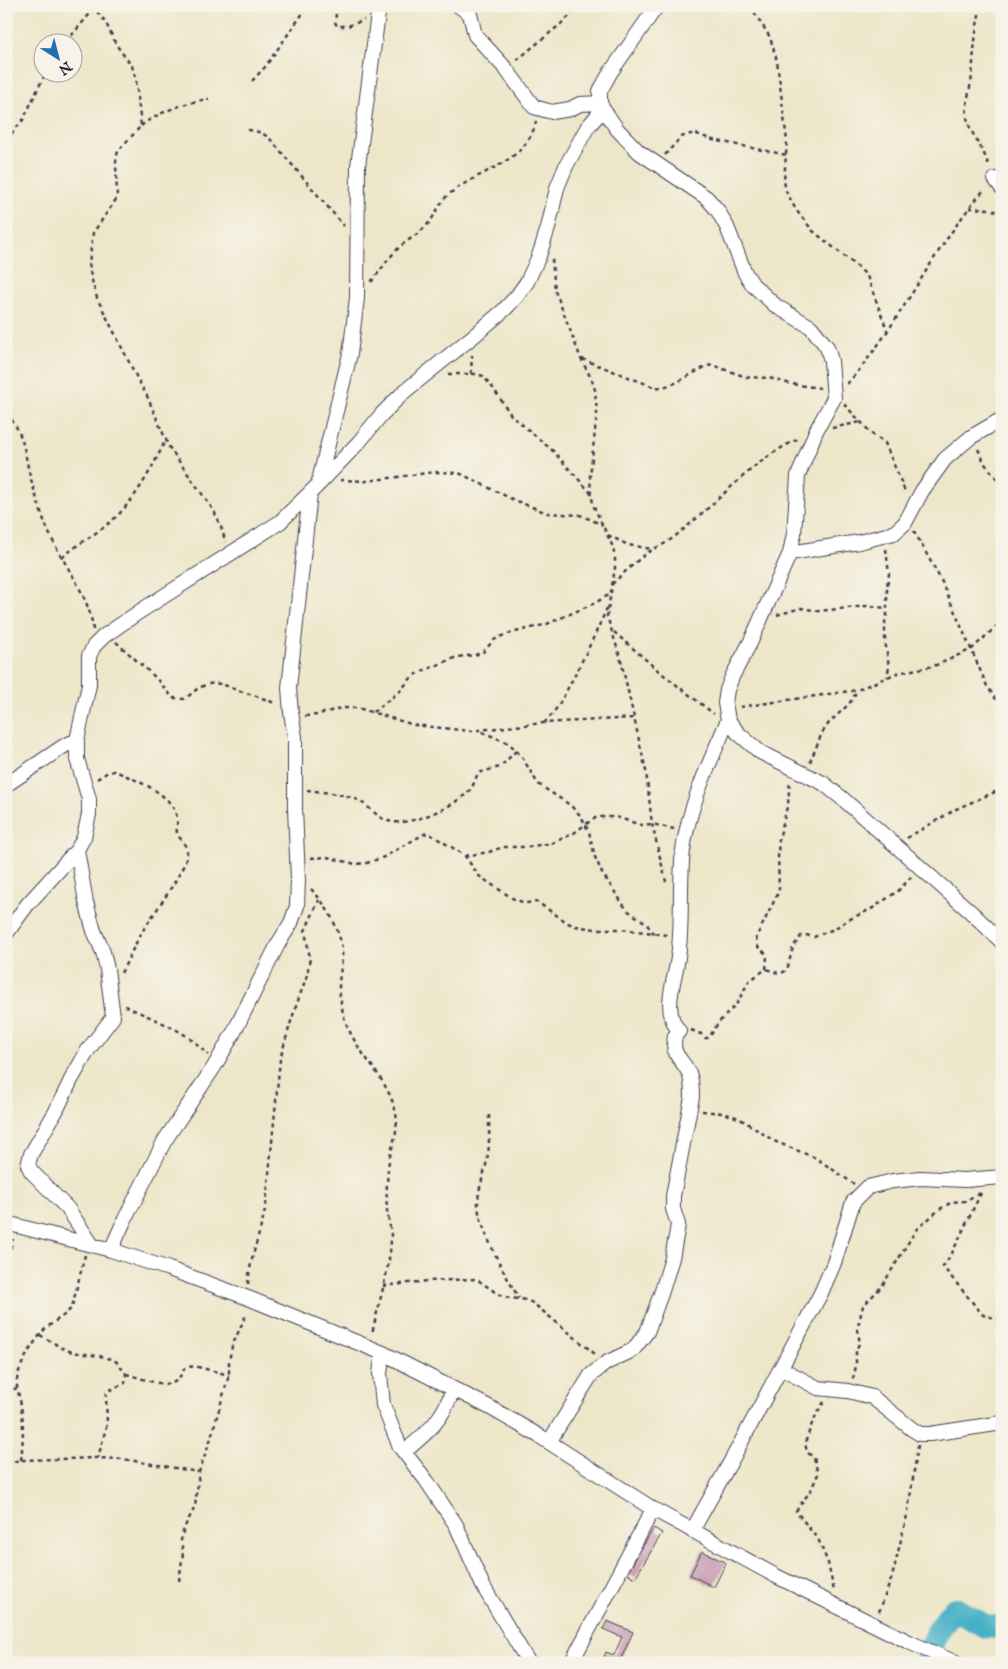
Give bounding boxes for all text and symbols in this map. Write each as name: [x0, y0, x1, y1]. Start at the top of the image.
north arrow: [32, 32, 82, 82]
text: N: [55, 56, 76, 79]

